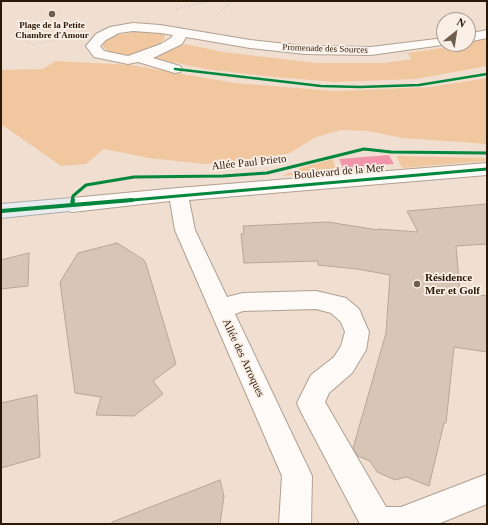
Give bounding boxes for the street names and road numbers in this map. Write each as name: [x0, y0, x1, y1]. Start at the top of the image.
street label: Promenade des Sources: [282, 42, 368, 56]
street label: Allée Paul Prieto: [211, 153, 287, 173]
street label: Boulevard de la Mer: [293, 161, 385, 183]
street label: Allée des Arroques: [219, 317, 267, 399]

